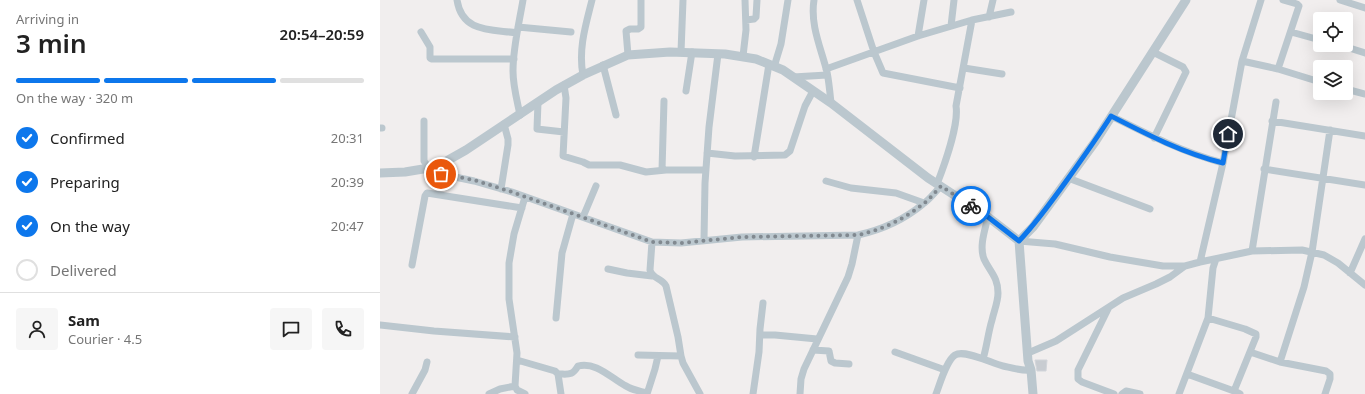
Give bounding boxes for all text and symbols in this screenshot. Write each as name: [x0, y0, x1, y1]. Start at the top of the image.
text: Arriving in: [16, 10, 79, 28]
map controls: [1313, 12, 1353, 100]
button: locate: [1313, 12, 1353, 52]
text: 20:54–20:59: [280, 24, 364, 44]
text: 3 min: [16, 25, 87, 61]
button: layers: [1313, 60, 1353, 100]
text: On the way · 320 m: [16, 89, 133, 107]
pin: [1211, 117, 1245, 151]
icon: home: [1217, 123, 1239, 145]
icon: check: [16, 127, 38, 149]
text: Confirmed: [50, 128, 125, 148]
text: 20:31: [331, 129, 364, 147]
pin: [424, 157, 458, 191]
icon: bag: [430, 163, 452, 185]
icon: check: [16, 171, 38, 193]
text: Preparing: [50, 172, 120, 192]
text: 20:39: [331, 173, 364, 191]
courier: [951, 186, 991, 226]
icon: bike: [960, 195, 982, 217]
icon: check: [16, 215, 38, 237]
text: On the way: [50, 216, 130, 236]
text: 20:47: [331, 217, 364, 235]
text: Delivered: [50, 260, 117, 280]
button: person: [16, 308, 58, 350]
button: chat: [270, 308, 312, 350]
button: phone: [322, 308, 364, 350]
text: Sam: [68, 310, 100, 330]
text: Courier · 4.5: [68, 330, 142, 348]

